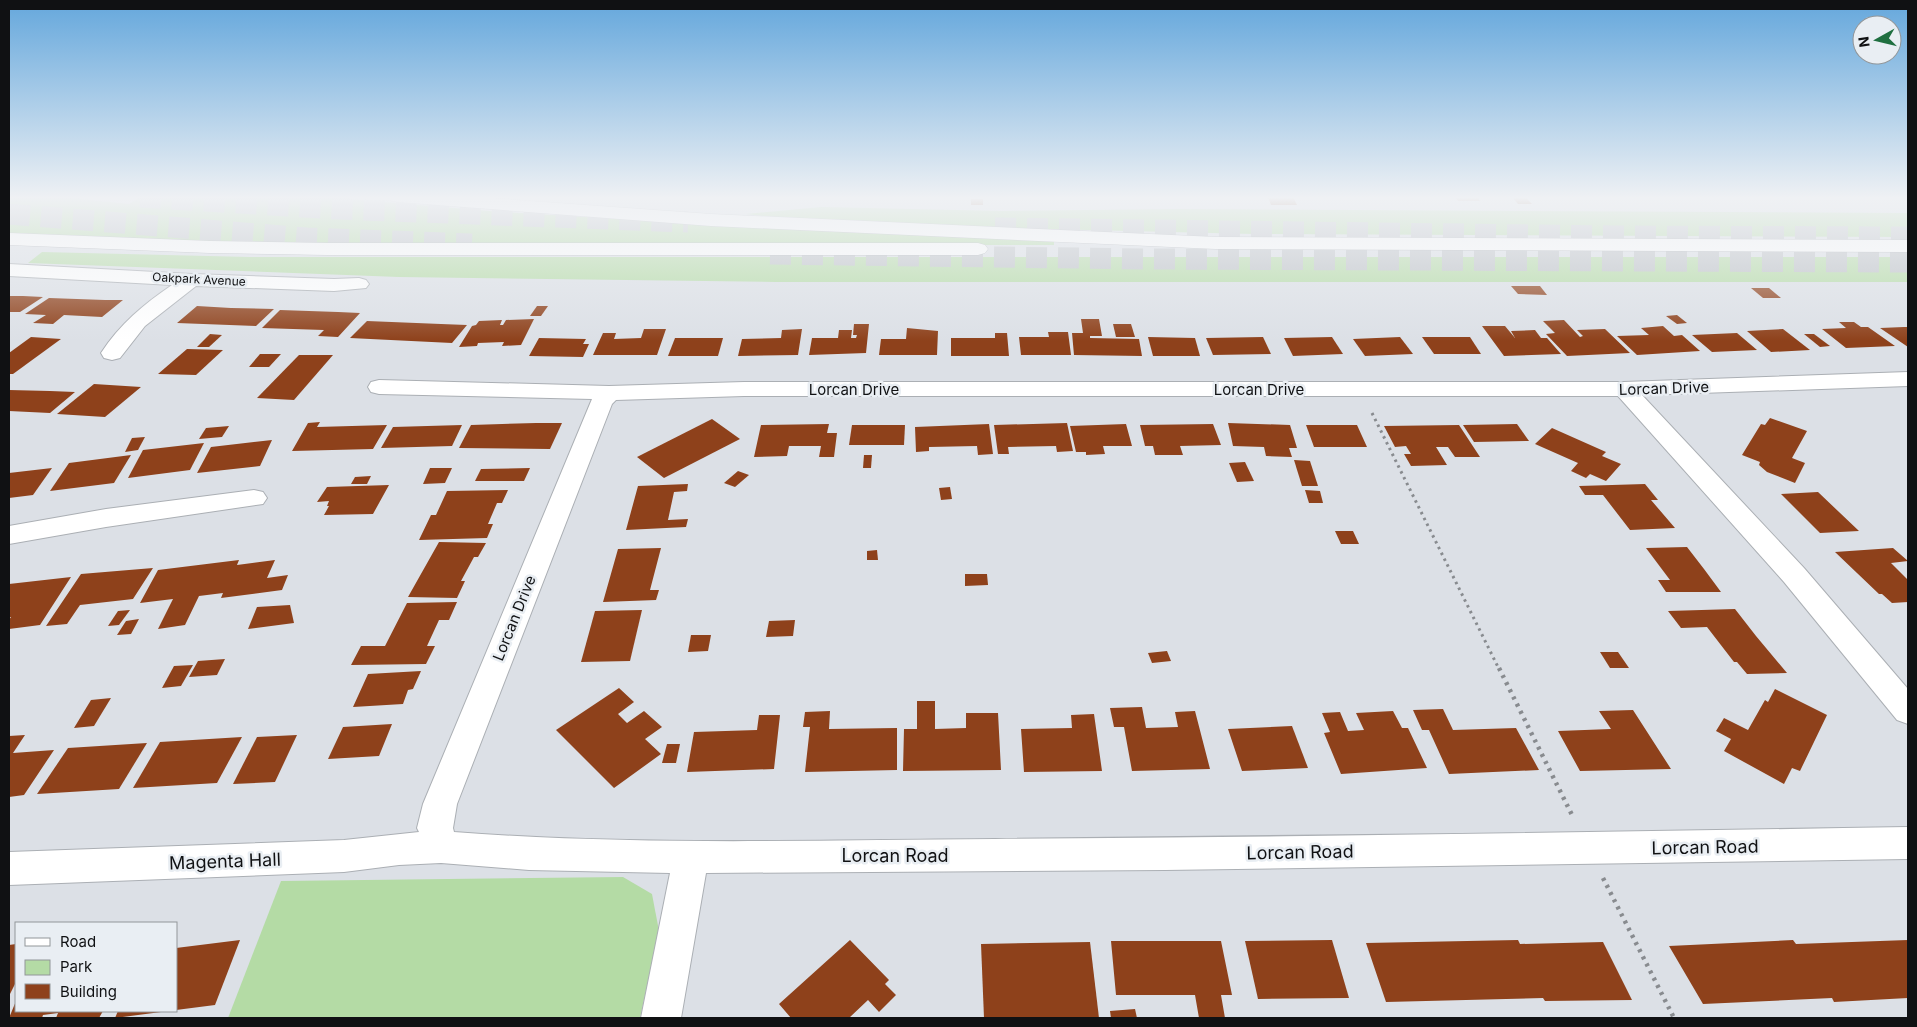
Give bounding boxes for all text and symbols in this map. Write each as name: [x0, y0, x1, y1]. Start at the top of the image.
north arrow: [1852, 15, 1902, 65]
text: N: [1854, 35, 1873, 48]
street label: Oakpark Avenue: [152, 269, 246, 289]
street label: Lorcan Drive: [1619, 377, 1709, 399]
street label: Lorcan Drive: [809, 380, 899, 399]
street label: Lorcan Drive: [1214, 380, 1304, 399]
street label: Lorcan Drive: [488, 573, 540, 663]
street label: Lorcan Road: [1651, 836, 1759, 858]
street label: Lorcan Road: [1246, 841, 1354, 863]
street label: Lorcan Road: [841, 845, 949, 866]
street label: Magenta Hall: [169, 849, 281, 873]
legend: [15, 922, 178, 1012]
text: Road: [60, 932, 96, 951]
text: Park: [60, 957, 93, 976]
text: Building: [60, 982, 117, 1001]

